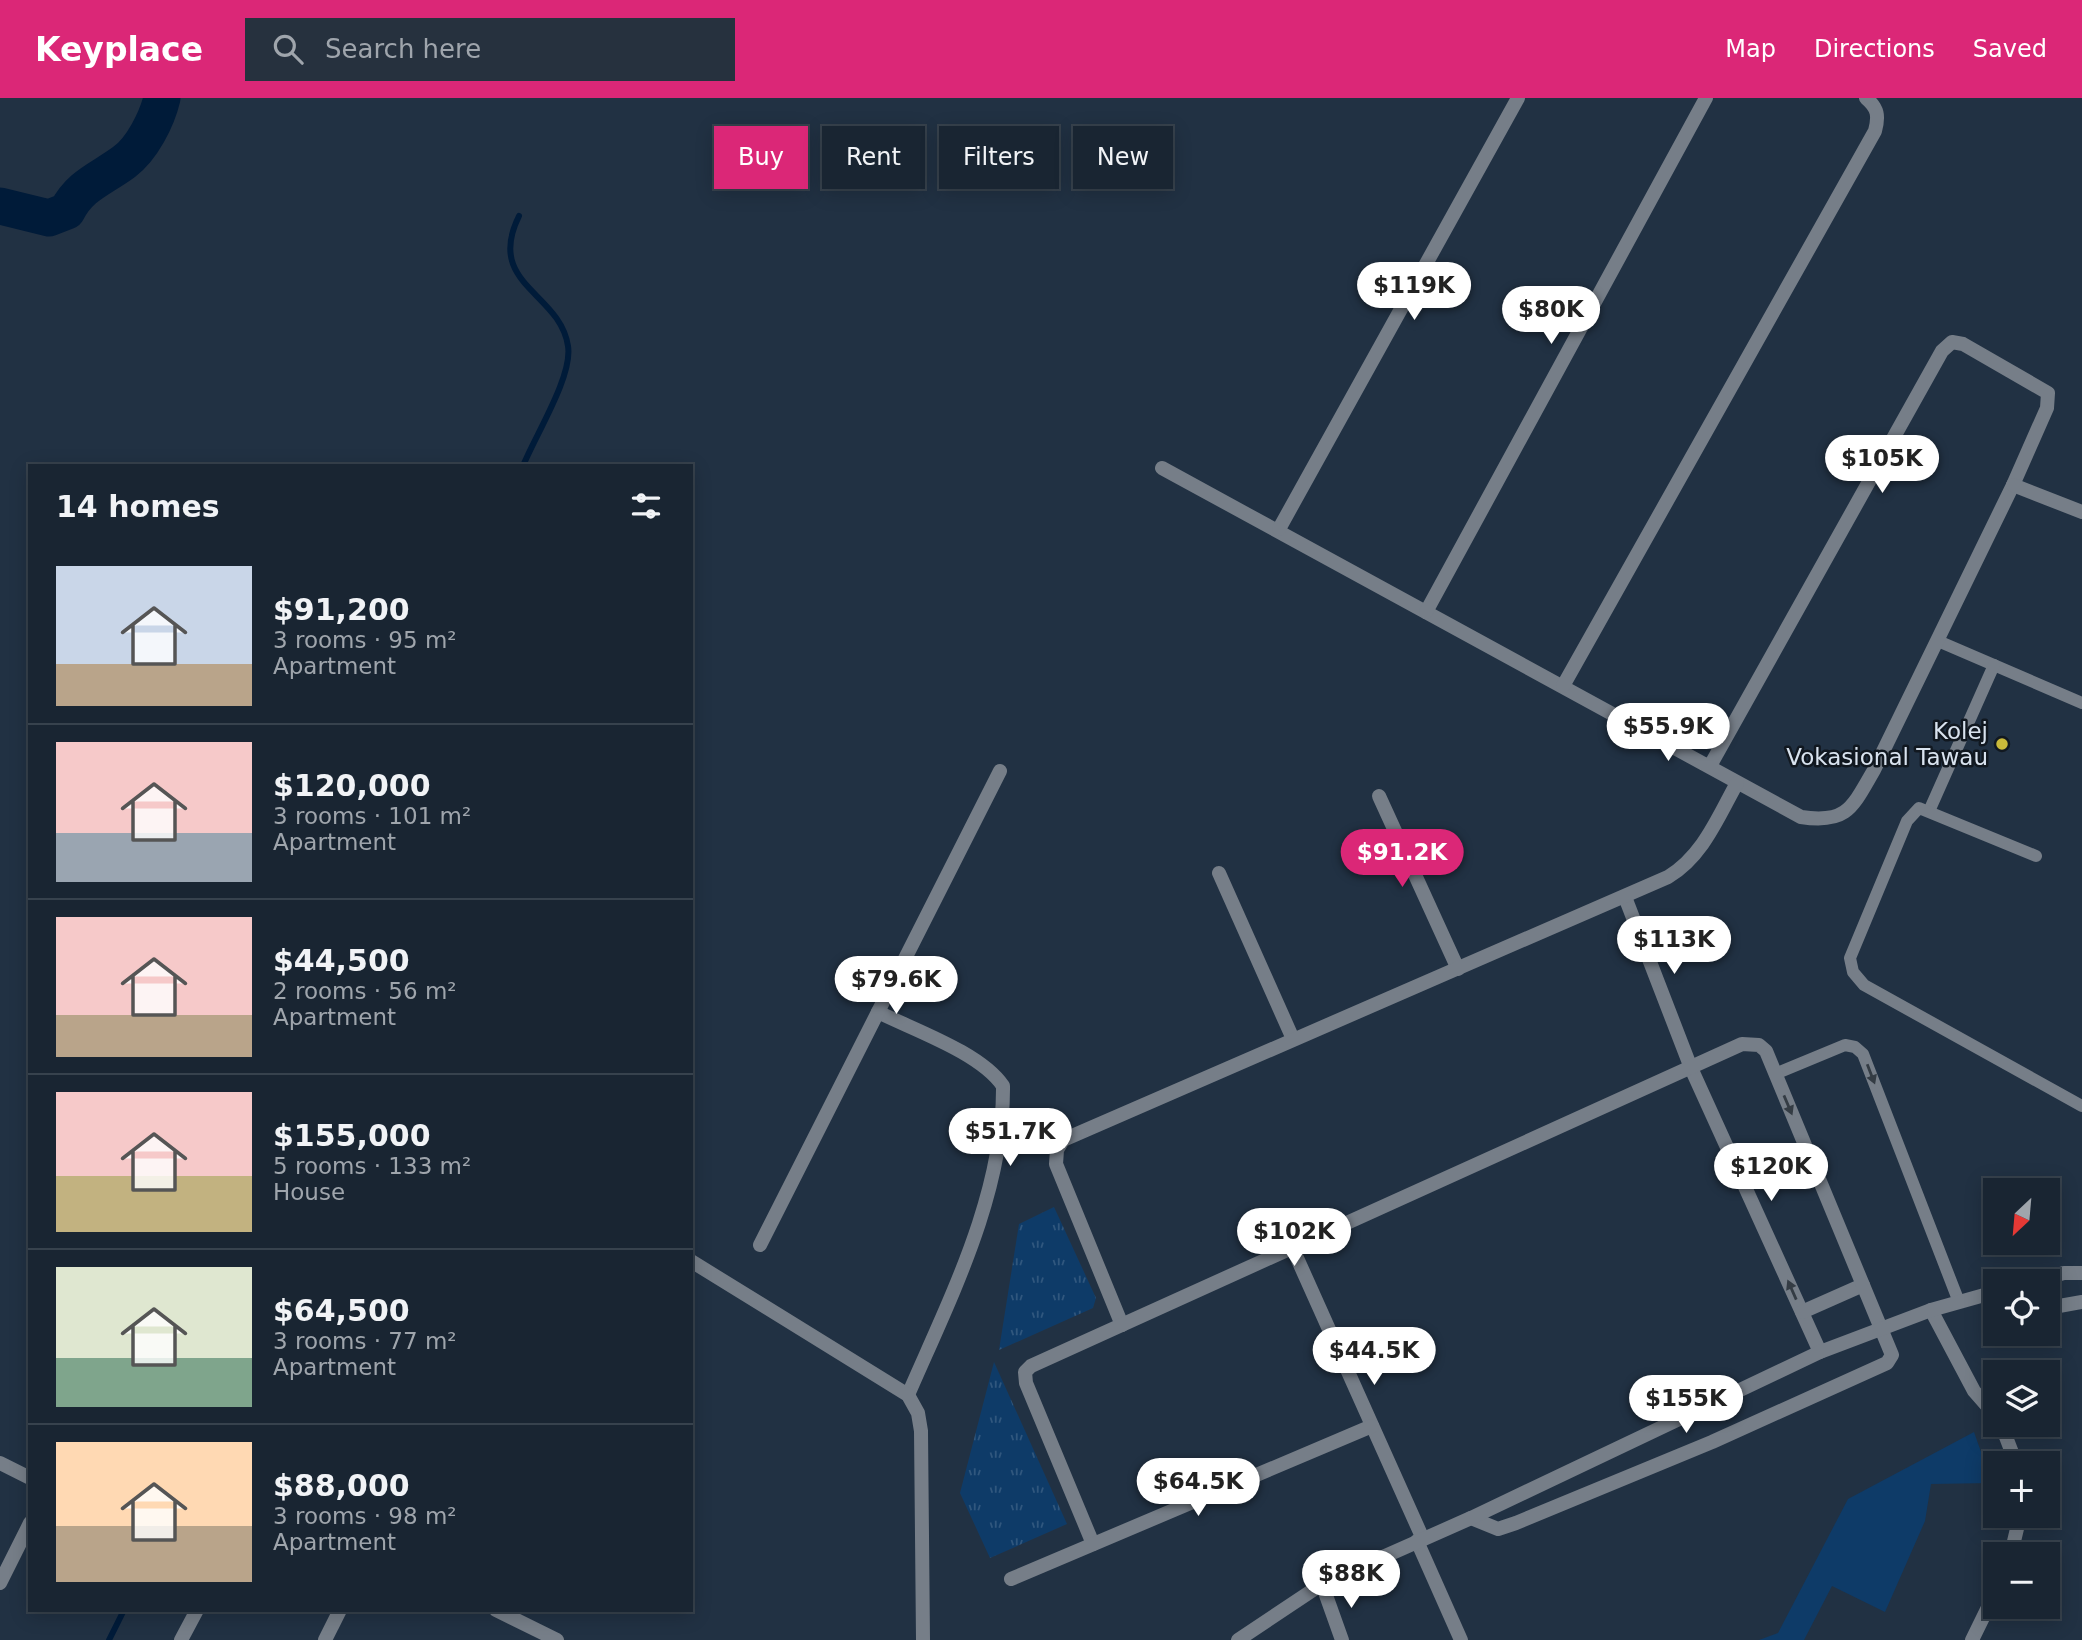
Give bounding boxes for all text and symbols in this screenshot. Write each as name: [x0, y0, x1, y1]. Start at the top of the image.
search box: [245, 18, 735, 81]
text: Keyplace: [35, 30, 203, 69]
icon: search: [269, 30, 307, 68]
text: Search here: [325, 34, 481, 64]
text: Map: [1725, 35, 1776, 63]
text: Directions: [1814, 35, 1935, 63]
text: Saved: [1973, 35, 2047, 63]
chip: Buy: [714, 126, 808, 189]
chip: Rent: [822, 126, 925, 189]
chip: Filters: [939, 126, 1059, 189]
chip: New: [1073, 126, 1173, 189]
pin: $119K: [1365, 262, 1463, 322]
text: $119K: [1373, 272, 1455, 298]
pin: $80K: [1510, 286, 1592, 346]
text: $80K: [1518, 296, 1584, 322]
pin: $105K: [1833, 436, 1931, 495]
text: $105K: [1841, 445, 1923, 471]
icon: filters: [627, 487, 665, 525]
text: 14 homes: [56, 489, 220, 524]
text: $91,200: [273, 592, 410, 627]
icon: home: [112, 594, 196, 678]
text: 3 rooms · 95 m²: [273, 627, 457, 653]
text: Apartment: [273, 653, 396, 679]
pin: $55.9K: [1611, 704, 1725, 763]
text: $55.9K: [1623, 713, 1713, 739]
place label: Kolej Vokasional Tawau: [1786, 718, 1988, 770]
marker: Kolej Vokasional Tawau: [1994, 736, 2010, 752]
text: $120,000: [273, 768, 431, 803]
icon: home: [112, 770, 196, 854]
text: 3 rooms · 101 m²: [273, 803, 471, 829]
text: Apartment: [273, 829, 396, 855]
pin: $91.2K: [1345, 830, 1459, 889]
text: $91.2K: [1357, 839, 1447, 865]
pin: $113K: [1625, 916, 1723, 976]
text: $113K: [1633, 926, 1715, 952]
text: $44,500: [273, 943, 410, 978]
icon: home: [112, 945, 196, 1029]
pin: $79.6K: [839, 956, 953, 1016]
text: $79.6K: [851, 966, 941, 992]
text: 2 rooms · 56 m²: [273, 978, 457, 1004]
text: Apartment: [273, 1004, 396, 1030]
one-way arrow: [1865, 1063, 1876, 1084]
one-way arrow: [1783, 1095, 1794, 1116]
pin: $51.7K: [953, 1108, 1067, 1168]
text: $155,000: [273, 1118, 431, 1153]
text: $51.7K: [965, 1118, 1055, 1144]
icon: home: [112, 1120, 196, 1204]
pin: $120K: [1722, 1144, 1820, 1203]
text: 5 rooms · 133 m²: [273, 1153, 471, 1179]
text: $120K: [1730, 1153, 1812, 1179]
north arrow: [1983, 1178, 2060, 1255]
map controls: [1983, 1178, 2060, 1619]
text: House: [273, 1179, 345, 1205]
pin: $102K: [1245, 1208, 1343, 1268]
text: $102K: [1253, 1218, 1335, 1244]
button: locate: [1983, 1269, 2060, 1346]
one-way arrow: [1786, 1280, 1798, 1300]
text: $64,500: [273, 1293, 410, 1328]
icon: home: [112, 1295, 196, 1379]
text: 3 rooms · 77 m²: [273, 1328, 457, 1354]
pin: $44.5K: [1317, 1328, 1431, 1387]
text: $44.5K: [1329, 1337, 1419, 1363]
text: Apartment: [273, 1354, 396, 1380]
button: layers: [1983, 1360, 2060, 1437]
pin: $155K: [1637, 1376, 1735, 1435]
text: $155K: [1645, 1385, 1727, 1411]
button: +: [1983, 1451, 2060, 1528]
pin: $64.5K: [1141, 1458, 1255, 1518]
text: $88,000: [273, 1468, 410, 1503]
text: $64.5K: [1153, 1468, 1243, 1494]
icon: home: [112, 1470, 196, 1554]
text: 3 rooms · 98 m²: [273, 1503, 457, 1529]
text: Apartment: [273, 1529, 396, 1555]
button: −: [1983, 1542, 2060, 1619]
pin: $88K: [1310, 1550, 1392, 1610]
text: $88K: [1318, 1560, 1384, 1586]

